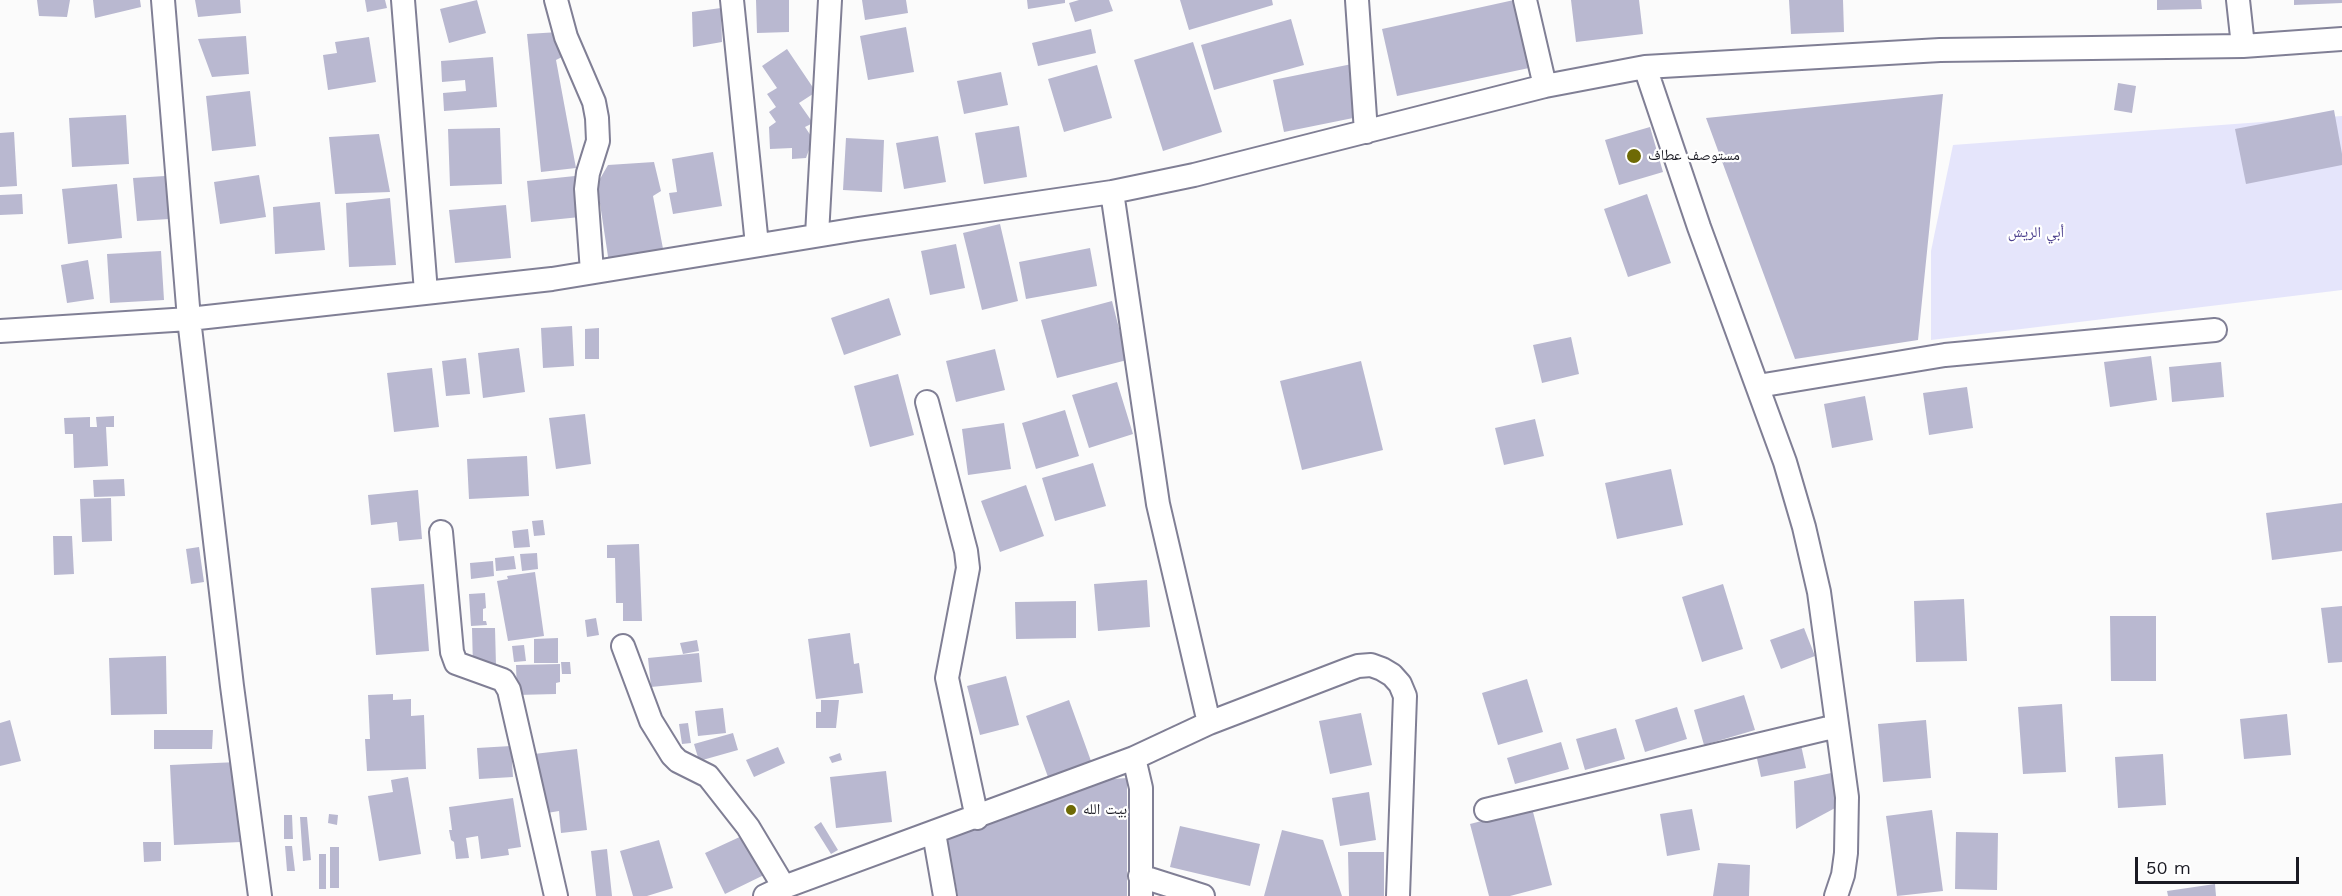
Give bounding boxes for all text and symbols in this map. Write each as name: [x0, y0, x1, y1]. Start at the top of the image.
marker: مستوصف عطاف: [1625, 147, 1643, 165]
place label: مستوصف عطاف: [1648, 147, 1740, 165]
park label: أبي الريش: [2008, 224, 2064, 242]
place label: بيت الله: [1083, 801, 1127, 819]
marker: بيت الله: [1064, 803, 1078, 817]
scale bar: [2138, 845, 2302, 883]
text: 50 m: [2146, 857, 2191, 878]

